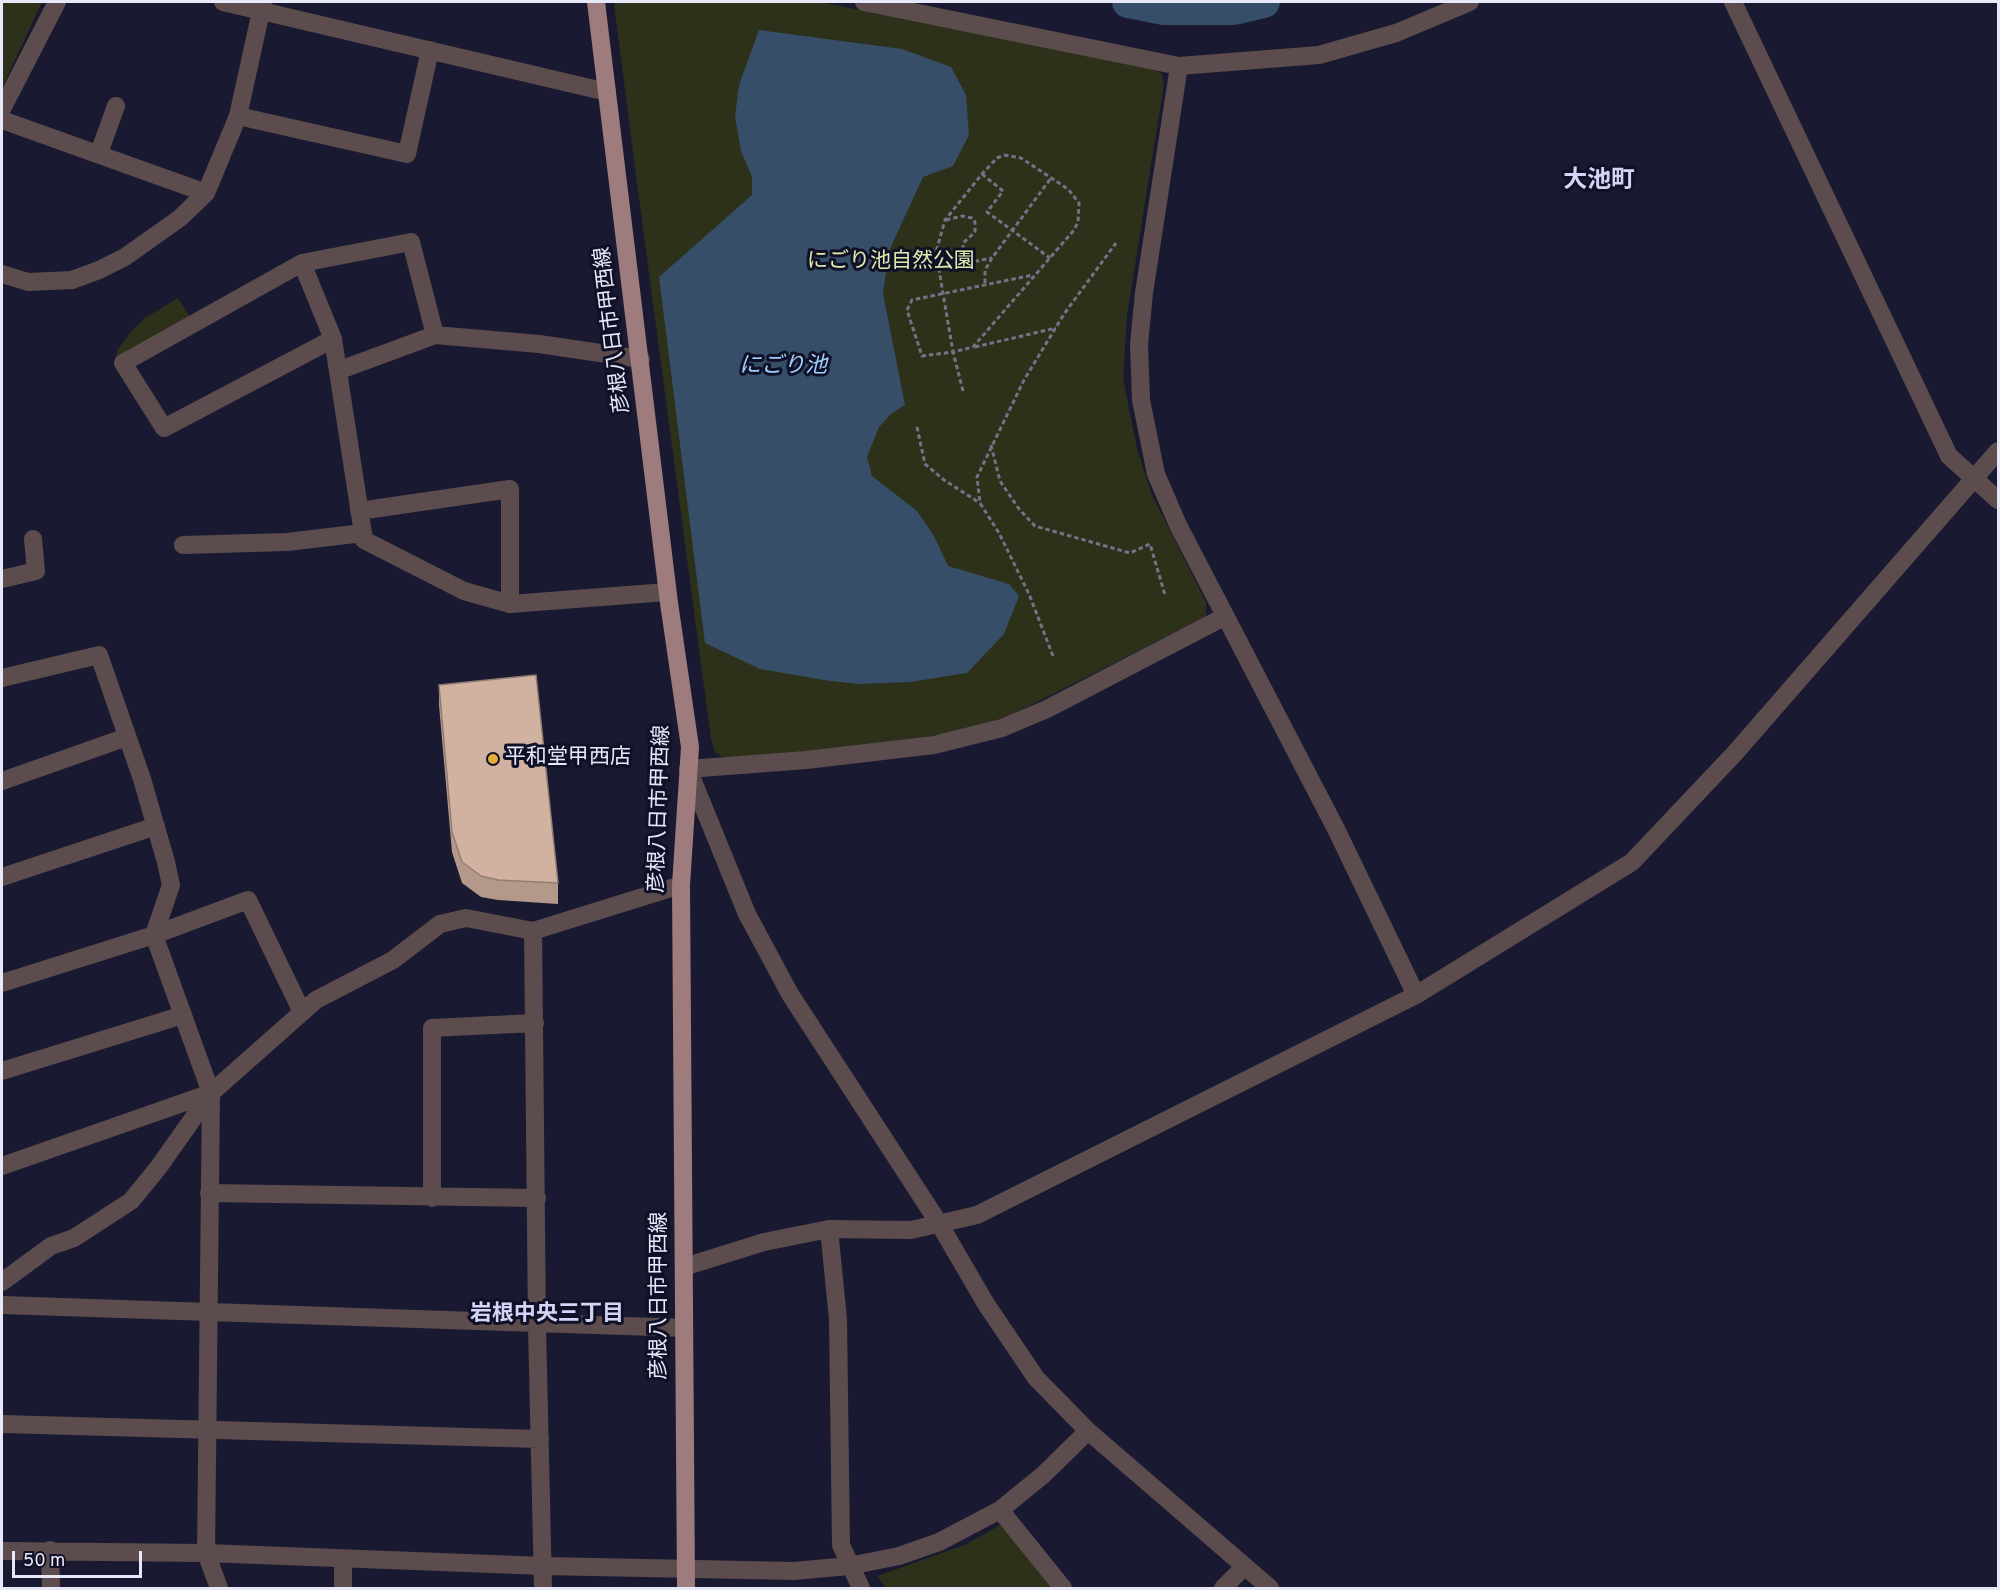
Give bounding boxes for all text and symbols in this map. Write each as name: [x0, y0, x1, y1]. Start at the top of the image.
district label: 大池町: [1563, 168, 1635, 196]
street label: 彦根八日市甲西線: [591, 245, 637, 415]
park label: にごり池自然公園: [807, 250, 975, 276]
water label: にごり池: [739, 355, 827, 381]
street label: 彦根八日市甲西線: [645, 725, 677, 893]
place label: 平和堂甲西店: [505, 746, 631, 772]
marker: 平和堂甲西店: [486, 752, 500, 766]
street label: 彦根八日市甲西線: [648, 1212, 674, 1380]
district label: 岩根中央三丁目: [470, 1303, 624, 1329]
scale bar: [15, 1539, 146, 1577]
text: 50 m: [23, 1550, 65, 1573]

